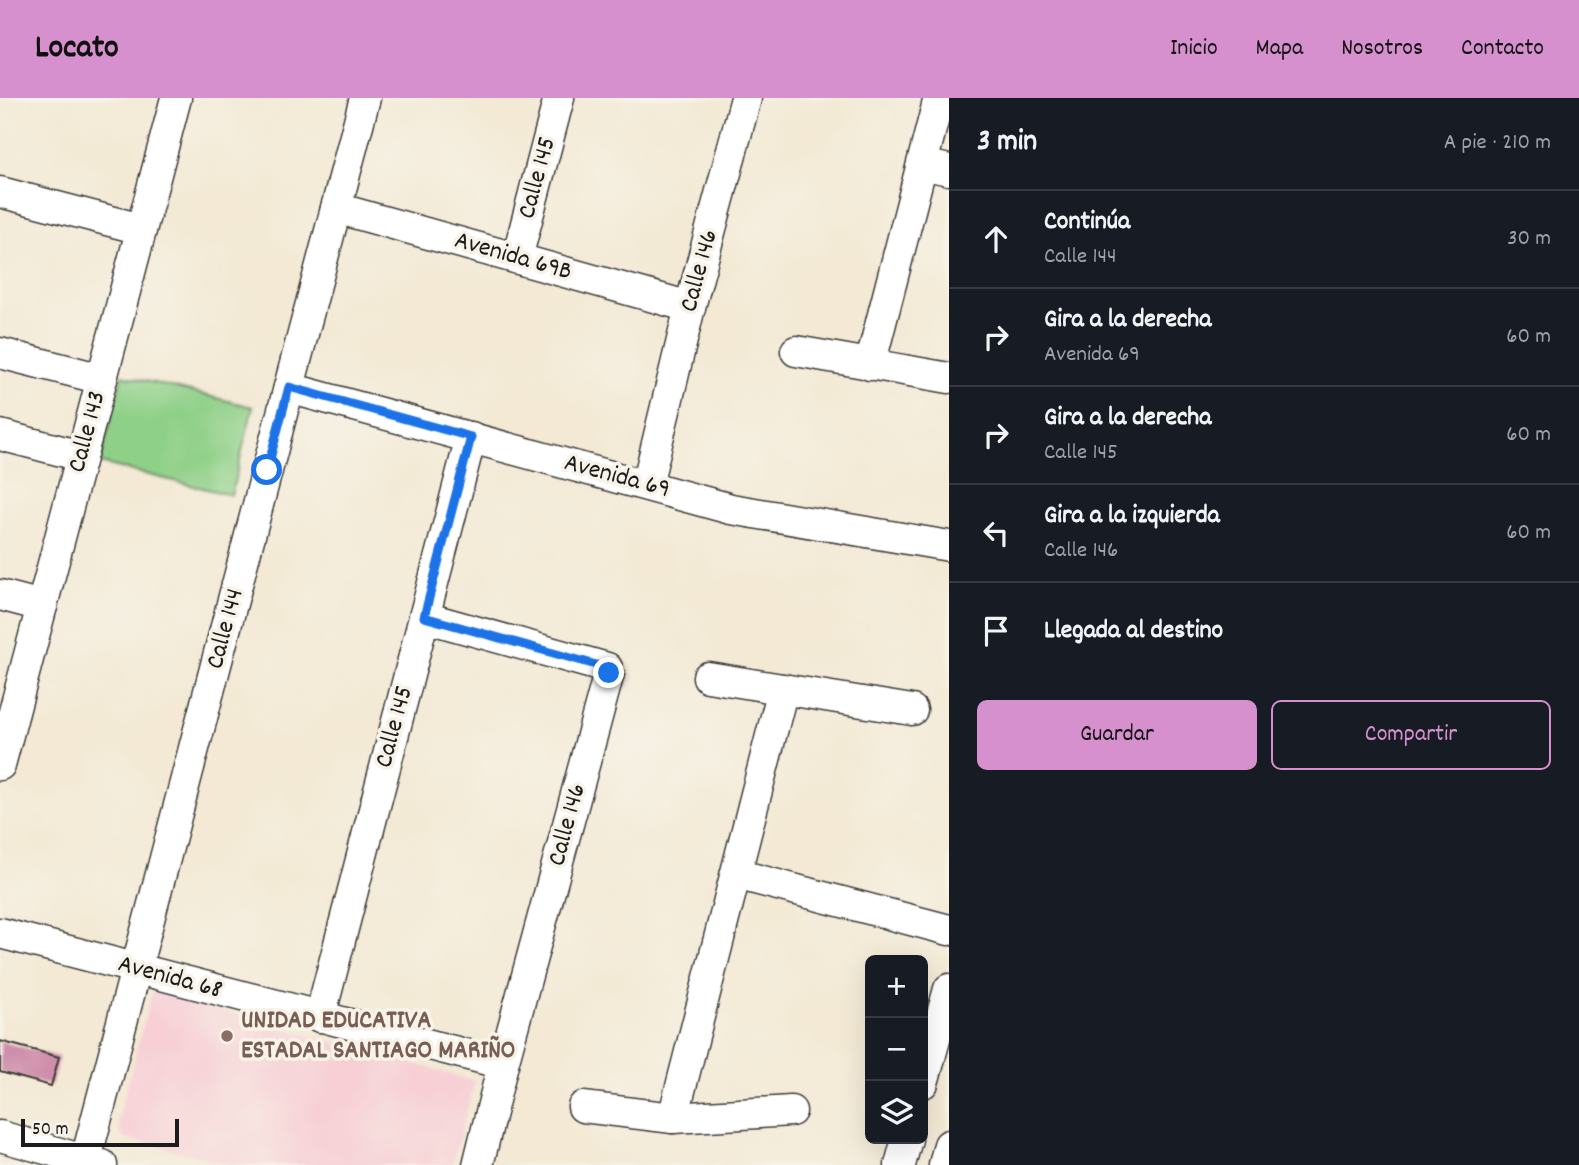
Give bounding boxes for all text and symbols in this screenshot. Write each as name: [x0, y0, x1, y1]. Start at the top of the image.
text: Locato: [35, 26, 119, 73]
text: Inicio: [1170, 32, 1218, 66]
text: Mapa: [1256, 32, 1303, 66]
text: Nosotros: [1341, 32, 1423, 66]
text: Contacto: [1461, 32, 1544, 66]
text: 3 min: [977, 122, 1037, 165]
text: A pie · 210 m: [1444, 127, 1551, 160]
street label: Calle 145: [509, 133, 567, 223]
text: Continúa: [1044, 204, 1130, 241]
icon: ahead: [977, 220, 1015, 258]
street label: Avenida 69B: [450, 223, 576, 291]
text: 30 m: [1507, 223, 1551, 256]
street label: Calle 146: [671, 226, 729, 316]
text: Calle 144: [1044, 241, 1117, 274]
text: Gira a la derecha: [1044, 302, 1211, 339]
icon: right: [977, 318, 1015, 356]
text: 60 m: [1506, 321, 1551, 354]
text: Avenida 69: [1044, 339, 1140, 372]
street label: Calle 143: [59, 387, 117, 477]
text: Gira a la derecha: [1044, 400, 1211, 437]
icon: right: [977, 416, 1015, 454]
text: 60 m: [1506, 419, 1551, 452]
text: Calle 145: [1044, 437, 1118, 470]
street label: Avenida 69: [560, 445, 674, 509]
route start: [251, 454, 282, 485]
text: Gira a la izquierda: [1044, 498, 1220, 535]
icon: left: [977, 514, 1015, 552]
text: 60 m: [1506, 517, 1551, 550]
text: Calle 146: [1044, 535, 1118, 568]
street label: Calle 144: [198, 585, 254, 673]
icon: arrive: [977, 612, 1015, 650]
text: Llegada al destino: [1044, 613, 1223, 650]
route end: [593, 657, 624, 688]
street label: Calle 145: [366, 682, 424, 772]
button: Guardar: [977, 700, 1257, 770]
button: Compartir: [1271, 700, 1551, 770]
street label: Calle 146: [539, 780, 597, 870]
street label: Avenida 68: [114, 946, 226, 1010]
map controls: [865, 955, 928, 1144]
button: +: [865, 955, 928, 1018]
place label: UNIDAD EDUCATIVA ESTADAL SANTIAGO MARIÑO: [241, 1003, 515, 1070]
button: −: [865, 1018, 928, 1081]
marker: UNIDAD EDUCATIVA ESTADAL SANTIAGO MARIÑO: [219, 1028, 235, 1044]
button: layers: [865, 1081, 928, 1144]
scale bar: [21, 1116, 178, 1148]
text: 50 m: [32, 1117, 69, 1144]

